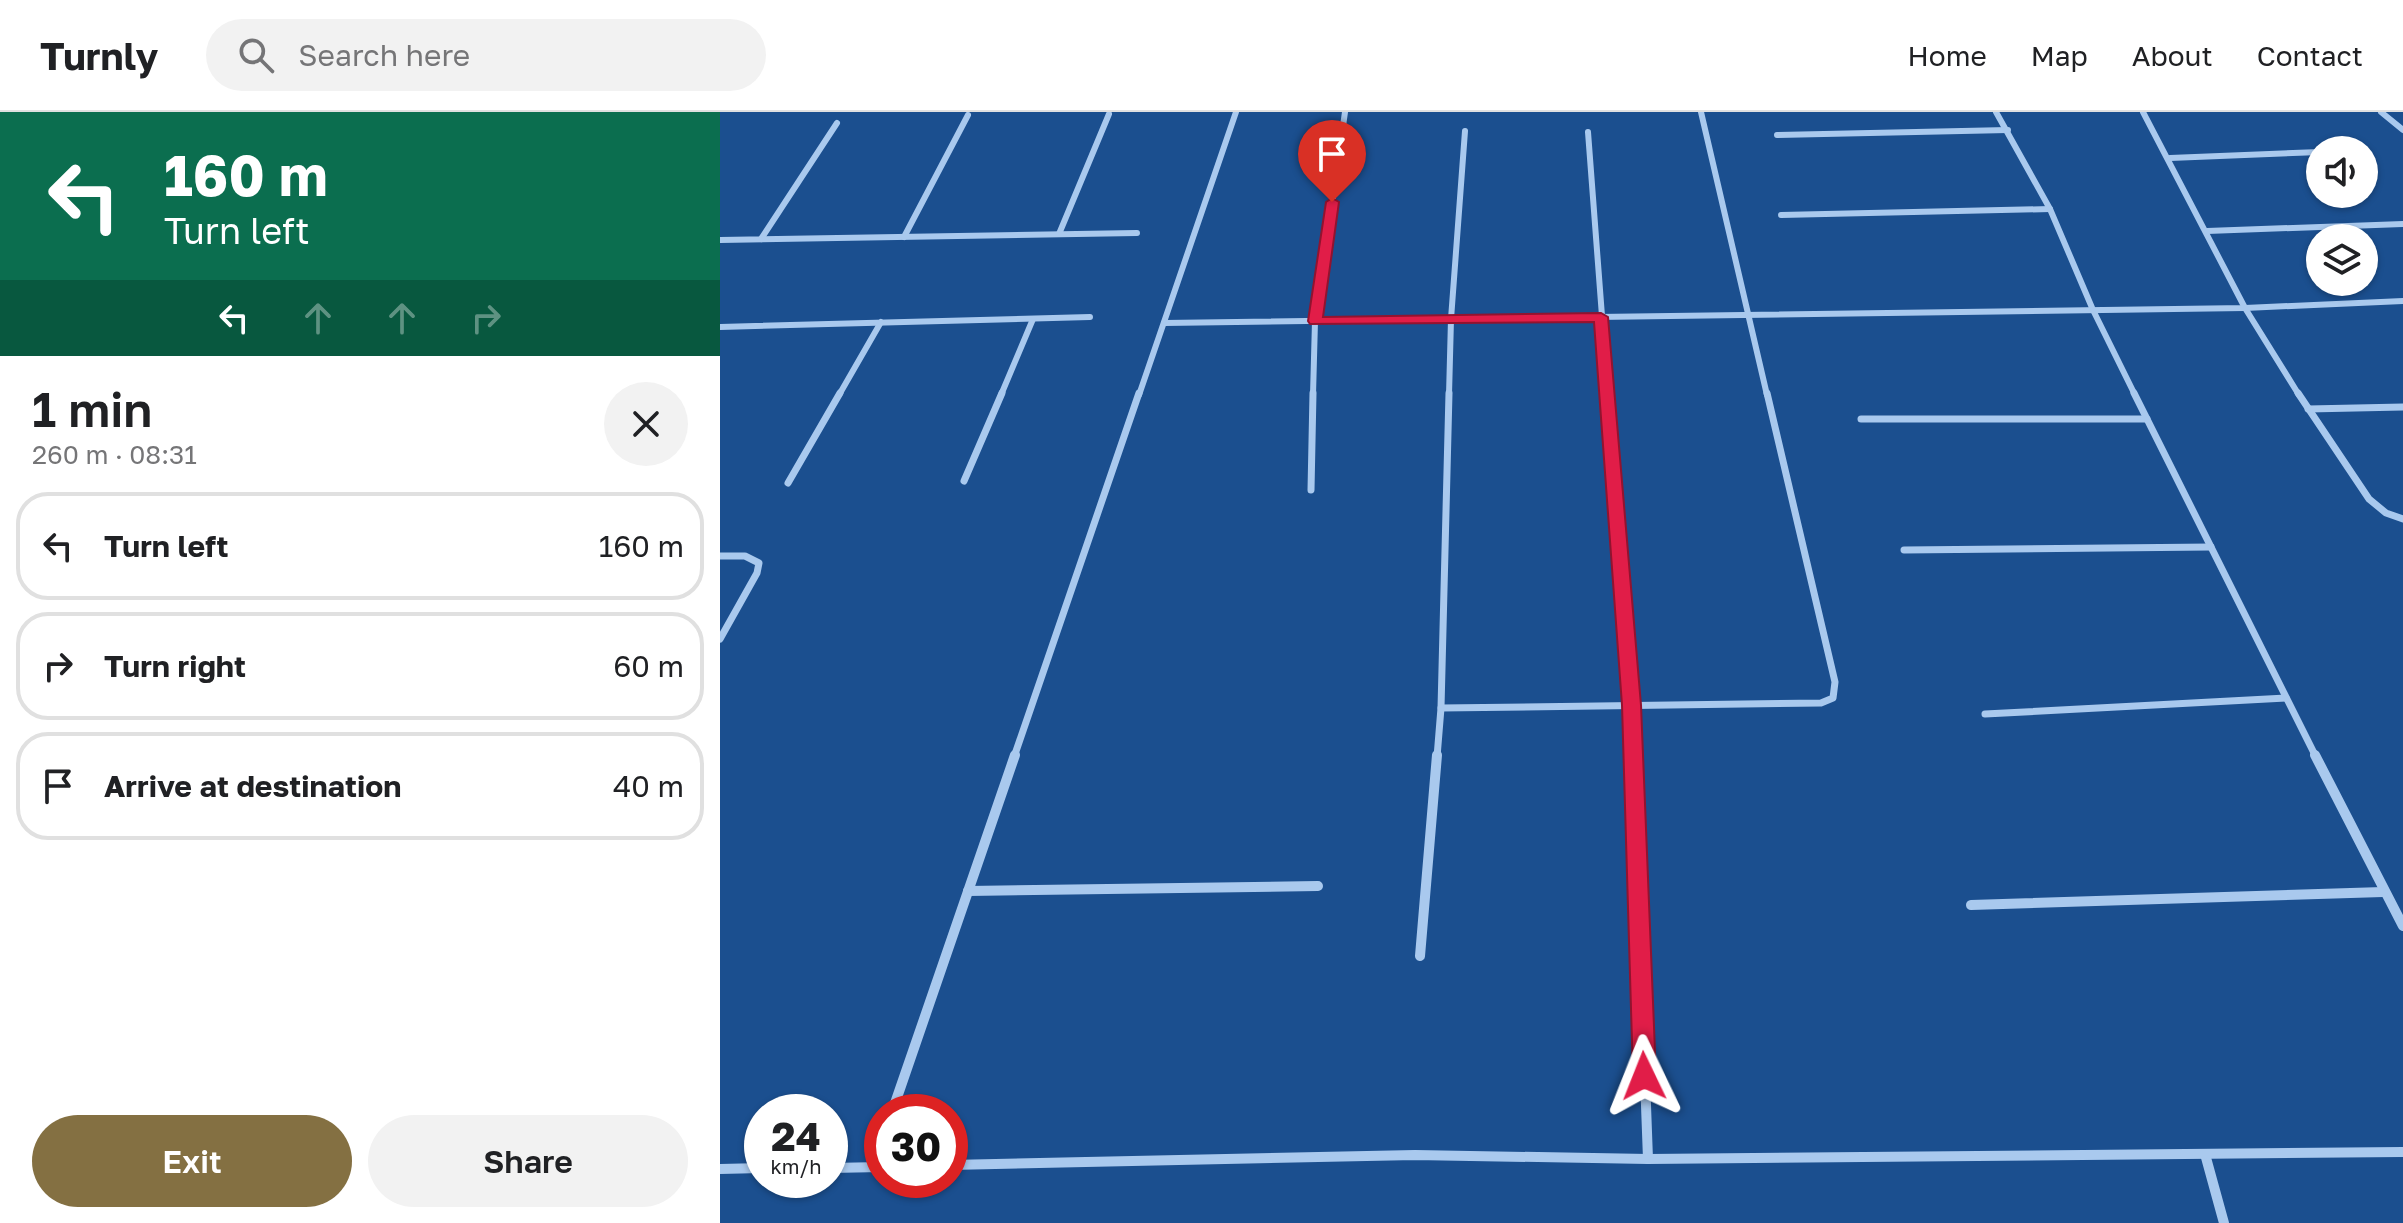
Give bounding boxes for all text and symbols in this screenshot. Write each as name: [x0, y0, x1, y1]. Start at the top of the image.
search box: [206, 19, 766, 91]
text: Turnly: [40, 33, 158, 78]
icon: search: [234, 33, 278, 77]
text: Search here: [298, 37, 470, 73]
text: Home: [1908, 39, 1987, 72]
text: Map: [2031, 39, 2088, 72]
text: About: [2132, 39, 2213, 72]
text: Contact: [2257, 39, 2363, 72]
pin: [1298, 120, 1366, 202]
icon: arrive: [1310, 132, 1354, 176]
map controls: [2306, 136, 2378, 296]
button: sound: [2306, 136, 2378, 208]
text: 160 m: [164, 141, 328, 208]
icon: left: [32, 144, 136, 248]
text: Turn left: [164, 209, 310, 252]
button: layers: [2306, 224, 2378, 296]
icon: left: [212, 296, 256, 340]
icon: ahead: [296, 296, 340, 340]
icon: ahead: [380, 296, 424, 340]
icon: right: [464, 296, 508, 340]
text: 1 min: [32, 380, 152, 438]
button: close: [604, 382, 688, 466]
text: 260 m · 08:31: [32, 439, 197, 470]
icon: left: [36, 524, 80, 568]
text: Turn left: [104, 528, 229, 564]
text: 160 m: [599, 528, 684, 564]
icon: right: [36, 644, 80, 688]
text: Turn right: [104, 648, 246, 684]
text: 60 m: [613, 648, 684, 684]
icon: arrive: [36, 764, 80, 808]
text: Arrive at destination: [104, 768, 401, 804]
text: 40 m: [613, 768, 684, 804]
position arrow: [1602, 1034, 1686, 1118]
speed limit sign: 30: [864, 1094, 968, 1198]
text: 24: [771, 1112, 821, 1160]
button: Exit: [32, 1115, 352, 1207]
button: Share: [368, 1115, 688, 1207]
text: km/h: [771, 1154, 821, 1178]

